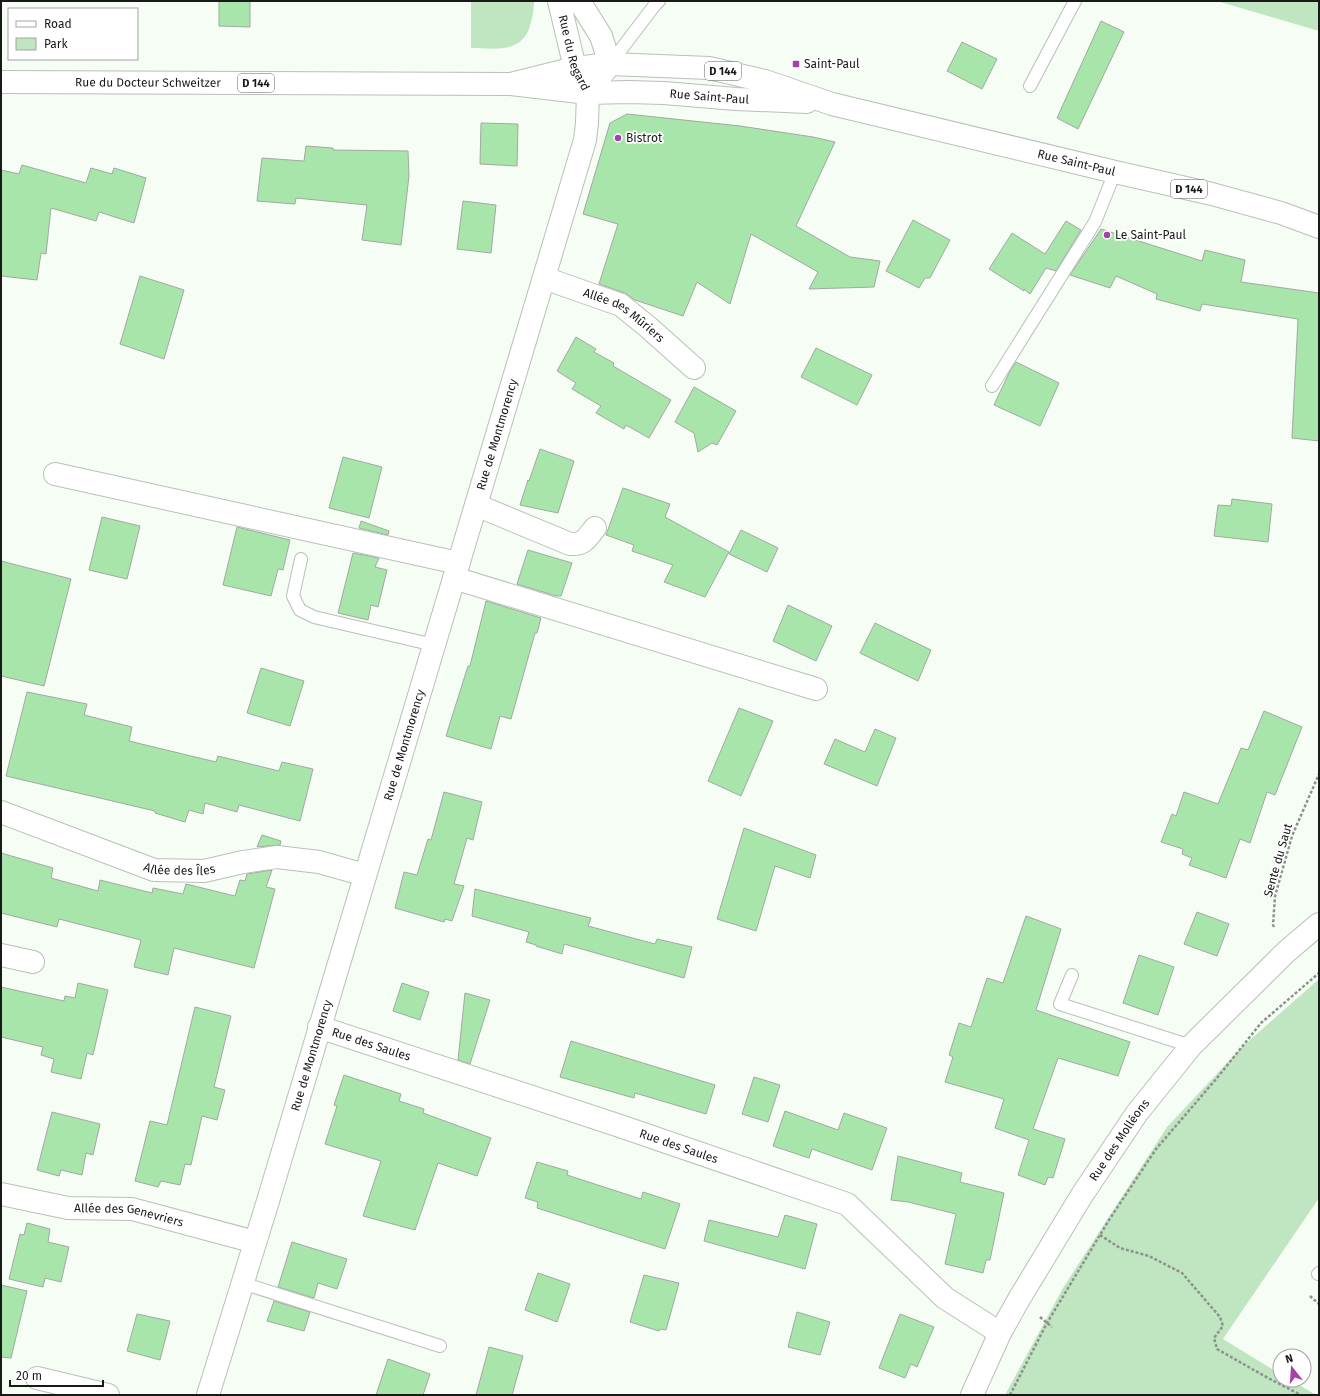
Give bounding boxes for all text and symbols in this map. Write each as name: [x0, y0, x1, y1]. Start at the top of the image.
legend: [8, 8, 138, 60]
street label: Rue du Regard: [556, 13, 593, 93]
text: Road: [44, 17, 72, 31]
text: Park: [44, 37, 68, 51]
place label: Saint-Paul: [804, 57, 860, 71]
marker: Saint-Paul: [791, 59, 801, 69]
road number: D 144: [705, 62, 741, 80]
road number: D 144: [238, 74, 274, 92]
street label: Rue du Docteur Schweitzer: [75, 75, 221, 90]
street label: Rue Saint-Paul: [669, 86, 750, 107]
place label: Bistrot: [626, 131, 663, 145]
marker: Bistrot: [613, 133, 623, 143]
street label: Rue Saint-Paul: [1036, 147, 1117, 179]
road number: D 144: [1171, 180, 1207, 198]
place label: Le Saint-Paul: [1115, 228, 1186, 242]
marker: Le Saint-Paul: [1102, 230, 1112, 240]
street label: Allée des Mûriers: [581, 285, 667, 345]
street label: Rue de Montmorency: [474, 377, 520, 492]
street label: Rue de Montmorency: [381, 688, 428, 802]
street label: Sente du Saut: [1261, 821, 1295, 898]
street label: Allée des Îles: [142, 860, 217, 878]
street label: Rue de Montmorency: [288, 998, 335, 1113]
street label: Rue des Saules: [330, 1025, 413, 1064]
street label: Rue des Molléons: [1086, 1096, 1153, 1184]
street label: Rue des Saules: [638, 1126, 720, 1166]
street label: Allée des Genevriers: [74, 1201, 185, 1230]
north arrow: [1272, 1348, 1312, 1388]
text: N: [1284, 1352, 1295, 1366]
scale bar: [10, 1362, 103, 1388]
text: 20 m: [16, 1369, 42, 1383]

